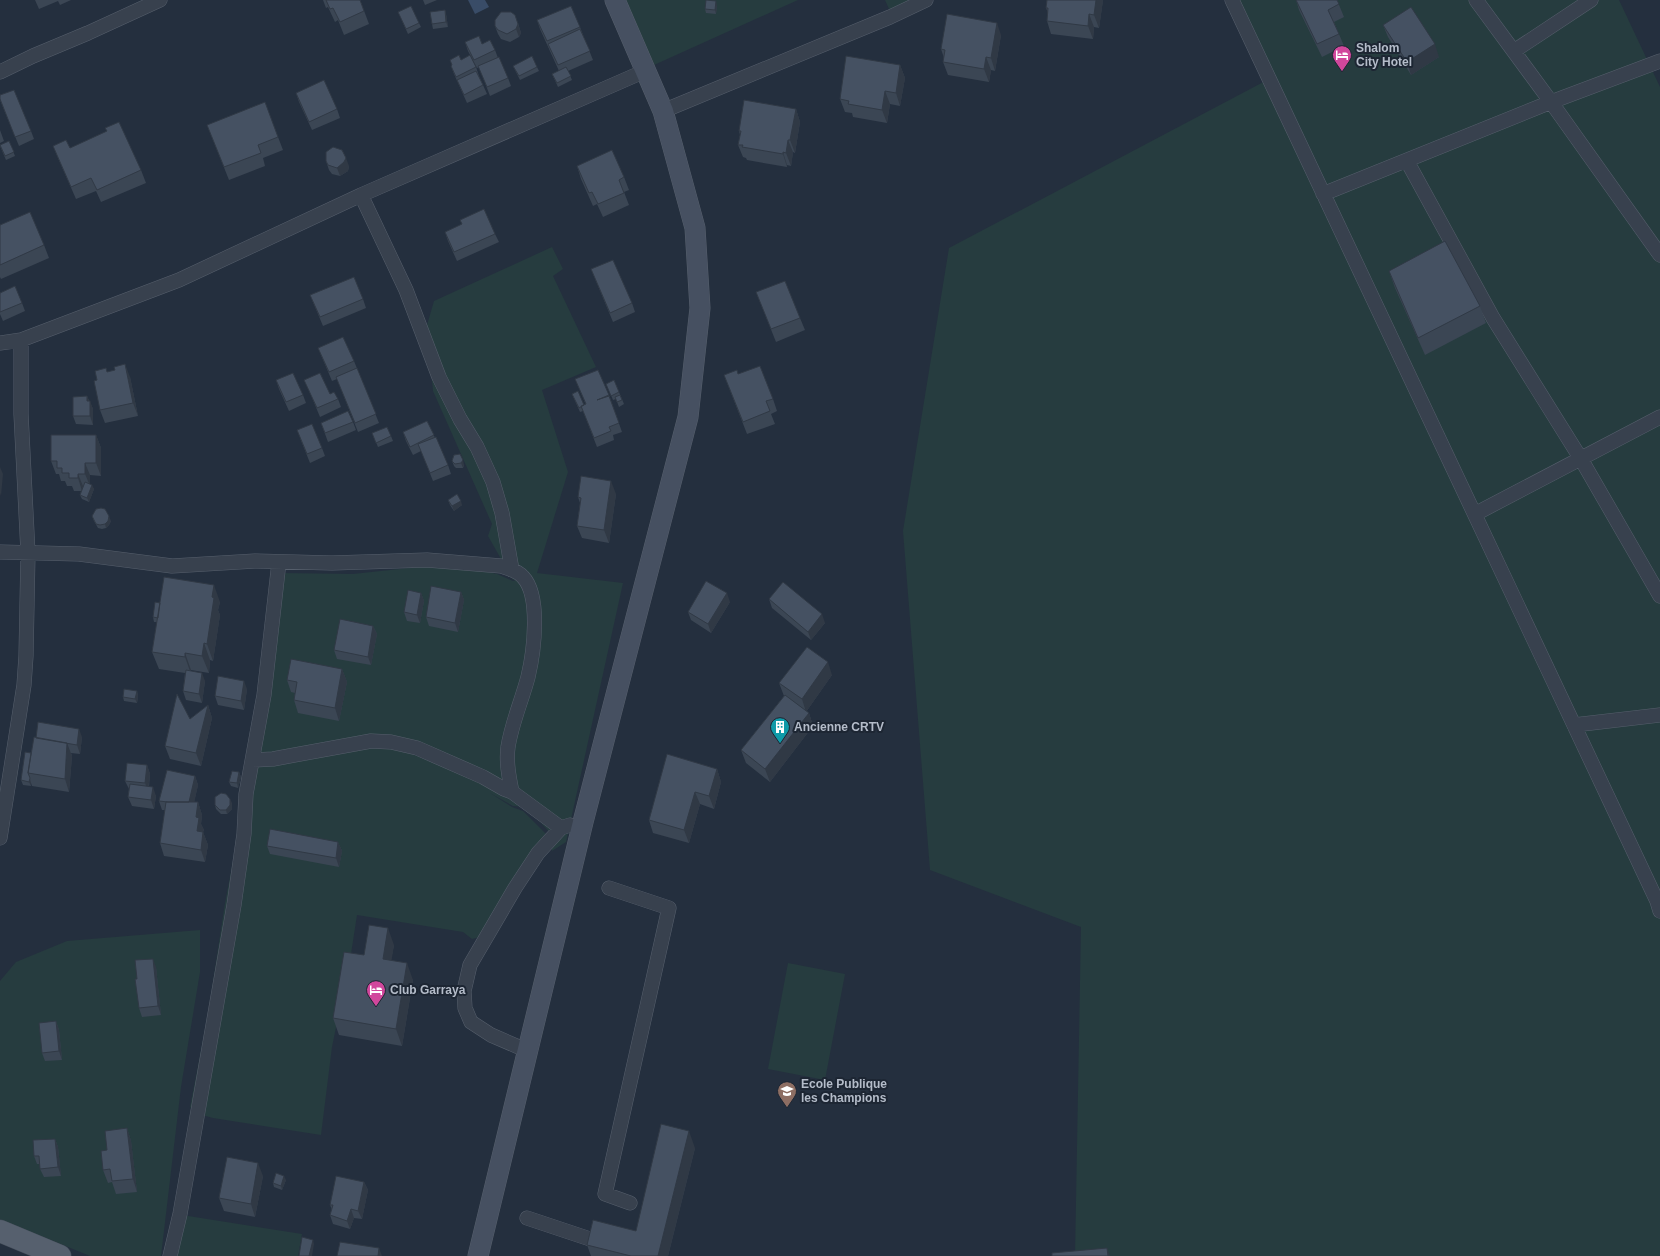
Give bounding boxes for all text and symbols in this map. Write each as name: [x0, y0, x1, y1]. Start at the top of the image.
place label: Shalom City Hotel: [1356, 41, 1412, 69]
hotel icon: Shalom City Hotel: [1331, 44, 1353, 72]
building icon: Ancienne CRTV: [769, 716, 791, 744]
place label: Ancienne CRTV: [794, 720, 884, 734]
hotel icon: Club Garraya: [365, 979, 387, 1007]
place label: Club Garraya: [390, 983, 466, 997]
place label: Ecole Publique les Champions: [801, 1077, 887, 1105]
school or university icon: Ecole Publique les Champions: [776, 1080, 798, 1108]

